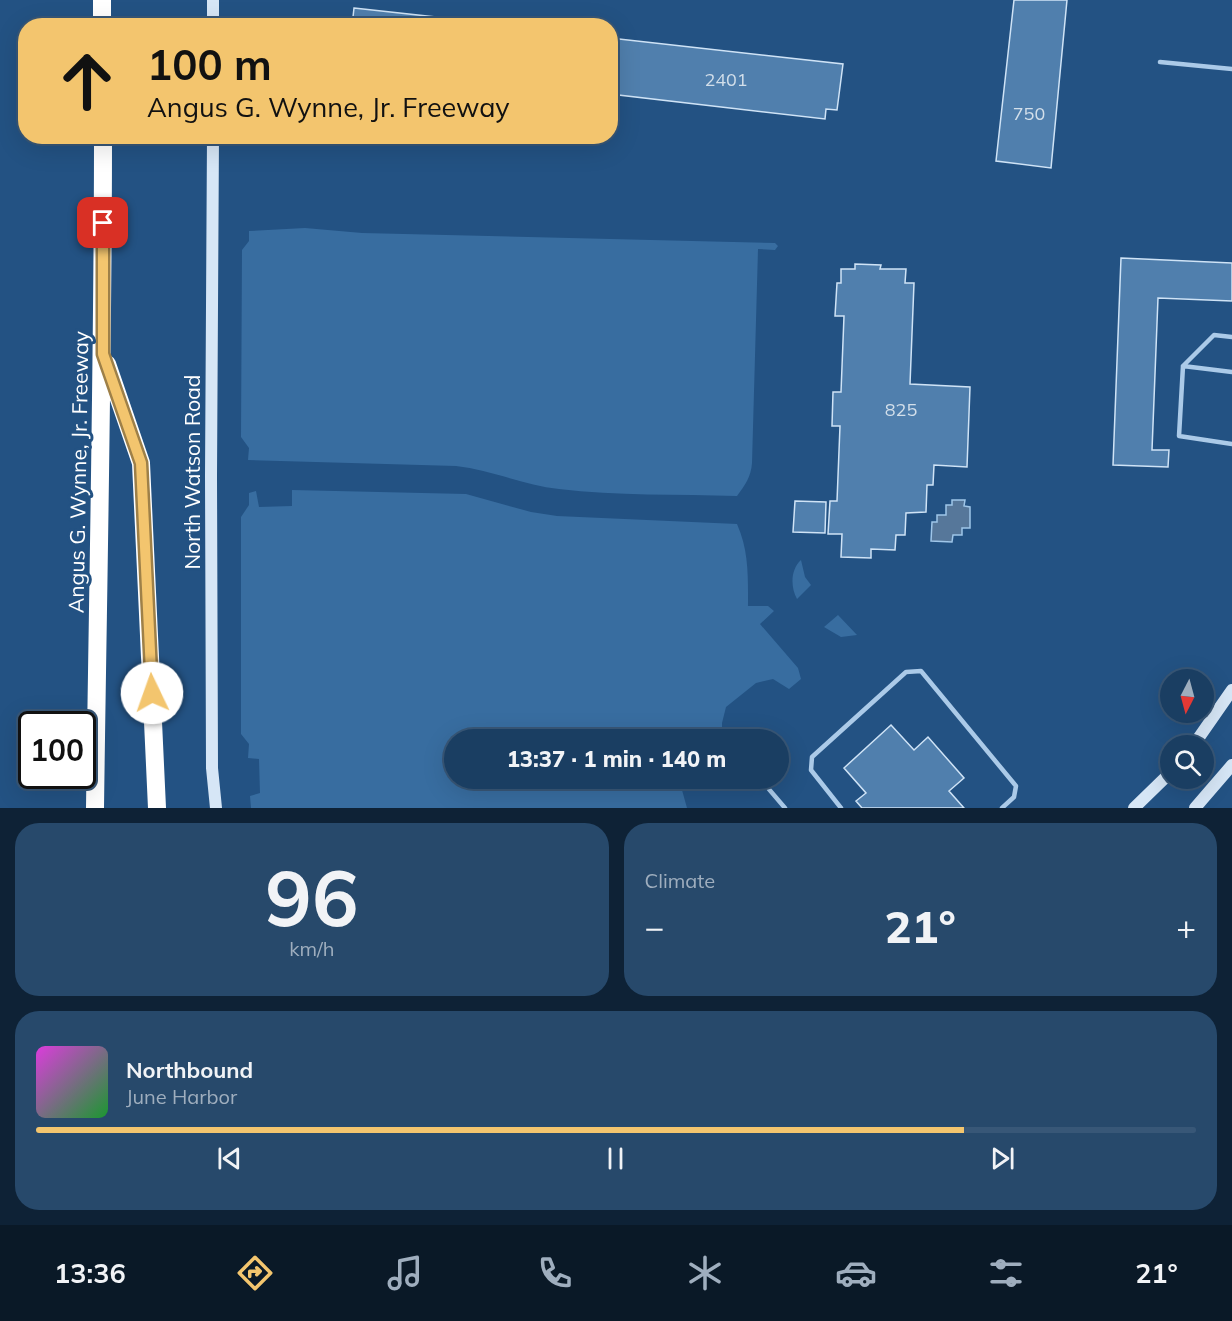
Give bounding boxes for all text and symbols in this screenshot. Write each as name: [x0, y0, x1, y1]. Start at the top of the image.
text: 100 m: [147, 38, 272, 91]
icon: ahead: [48, 42, 126, 120]
house number: 2401: [704, 68, 748, 91]
text: Angus G. Wynne, Jr. Freeway: [147, 90, 510, 124]
house number: 750: [1013, 102, 1045, 125]
pin: [77, 197, 128, 248]
icon: arrive: [86, 206, 119, 239]
street label: Angus G. Wynne, Jr. Freeway: [63, 331, 93, 613]
street label: North Watson Road: [179, 375, 205, 569]
house number: 825: [885, 398, 917, 421]
position arrow: [120, 661, 184, 725]
north arrow: [1160, 669, 1214, 723]
map controls: [1160, 669, 1214, 789]
speed limit sign: 100: [18, 711, 96, 789]
button: search: [1160, 735, 1214, 789]
text: 13:37 · 1 min · 140 m: [507, 745, 726, 773]
text: 96: [265, 848, 359, 946]
text: Climate: [645, 868, 715, 893]
text: 21°: [885, 898, 956, 954]
text: −: [645, 906, 664, 947]
text: +: [1176, 906, 1196, 947]
text: km/h: [289, 936, 334, 961]
text: Northbound: [126, 1056, 253, 1084]
text: June Harbor: [126, 1084, 237, 1109]
icon: previous: [213, 1142, 246, 1175]
icon: pause: [599, 1142, 632, 1175]
icon: next: [986, 1142, 1019, 1175]
icon: directions: [234, 1252, 276, 1294]
icon: music: [384, 1252, 426, 1294]
icon: phone: [534, 1252, 576, 1294]
icon: climate: [684, 1252, 726, 1294]
icon: car: [835, 1252, 877, 1294]
icon: filters: [985, 1252, 1027, 1294]
text: 13:36: [54, 1256, 126, 1290]
text: 21°: [1135, 1256, 1178, 1290]

